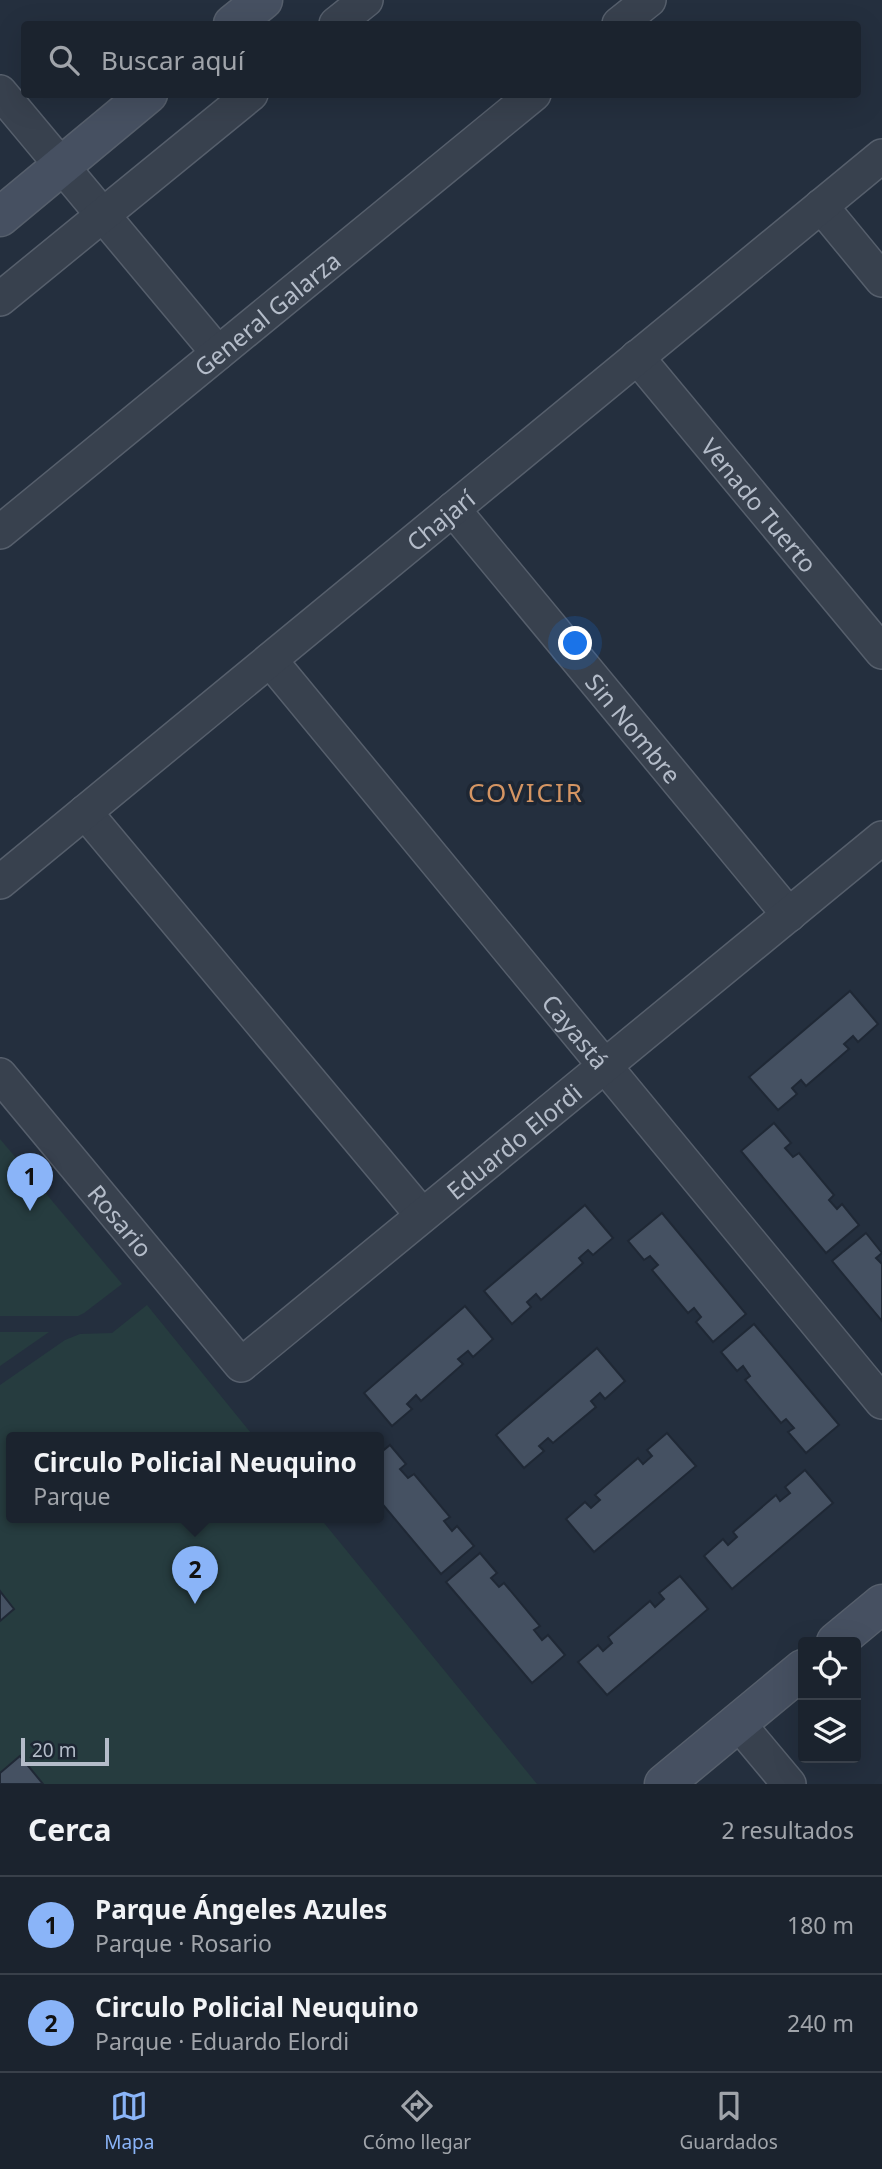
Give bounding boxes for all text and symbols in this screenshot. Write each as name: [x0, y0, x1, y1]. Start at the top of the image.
search box: [21, 21, 861, 98]
icon: search: [45, 41, 83, 79]
text: Buscar aquí: [101, 42, 244, 78]
street label: General Galarza: [187, 243, 347, 383]
street label: Venado Tuerto: [694, 431, 825, 579]
street label: Chajarí: [399, 481, 482, 558]
your location: [558, 626, 592, 660]
street label: Sin Nombre: [579, 666, 689, 790]
district label: COVICIR: [468, 774, 584, 810]
street label: Cayastá: [535, 987, 617, 1076]
street label: Eduardo Elordi: [439, 1075, 588, 1206]
pin: 1: [7, 1153, 53, 1211]
street label: Rosario: [81, 1177, 161, 1264]
popup: [6, 1432, 384, 1523]
text: Circulo Policial Neuquino: [33, 1444, 357, 1480]
text: Parque: [33, 1480, 110, 1512]
pin: 2: [172, 1546, 218, 1604]
map controls: [798, 1637, 861, 1763]
button: locate: [798, 1637, 861, 1700]
button: layers: [798, 1700, 861, 1763]
scale bar: [21, 1735, 108, 1767]
text: 20 m: [32, 1737, 76, 1763]
text: Cerca: [28, 1809, 111, 1850]
text: 2 resultados: [721, 1814, 854, 1846]
text: Parque Ángeles Azules: [95, 1891, 387, 1927]
text: 1: [44, 1909, 58, 1941]
text: 180 m: [787, 1909, 854, 1941]
text: Parque · Rosario: [95, 1927, 272, 1959]
text: Circulo Policial Neuquino: [95, 1989, 419, 2025]
text: 2: [44, 2007, 58, 2039]
text: 240 m: [787, 2007, 854, 2039]
text: Parque · Eduardo Elordi: [95, 2025, 349, 2057]
tab: Mapa: [104, 2087, 154, 2155]
tab: Cómo llegar: [363, 2087, 471, 2155]
tab: Guardados: [679, 2087, 778, 2155]

